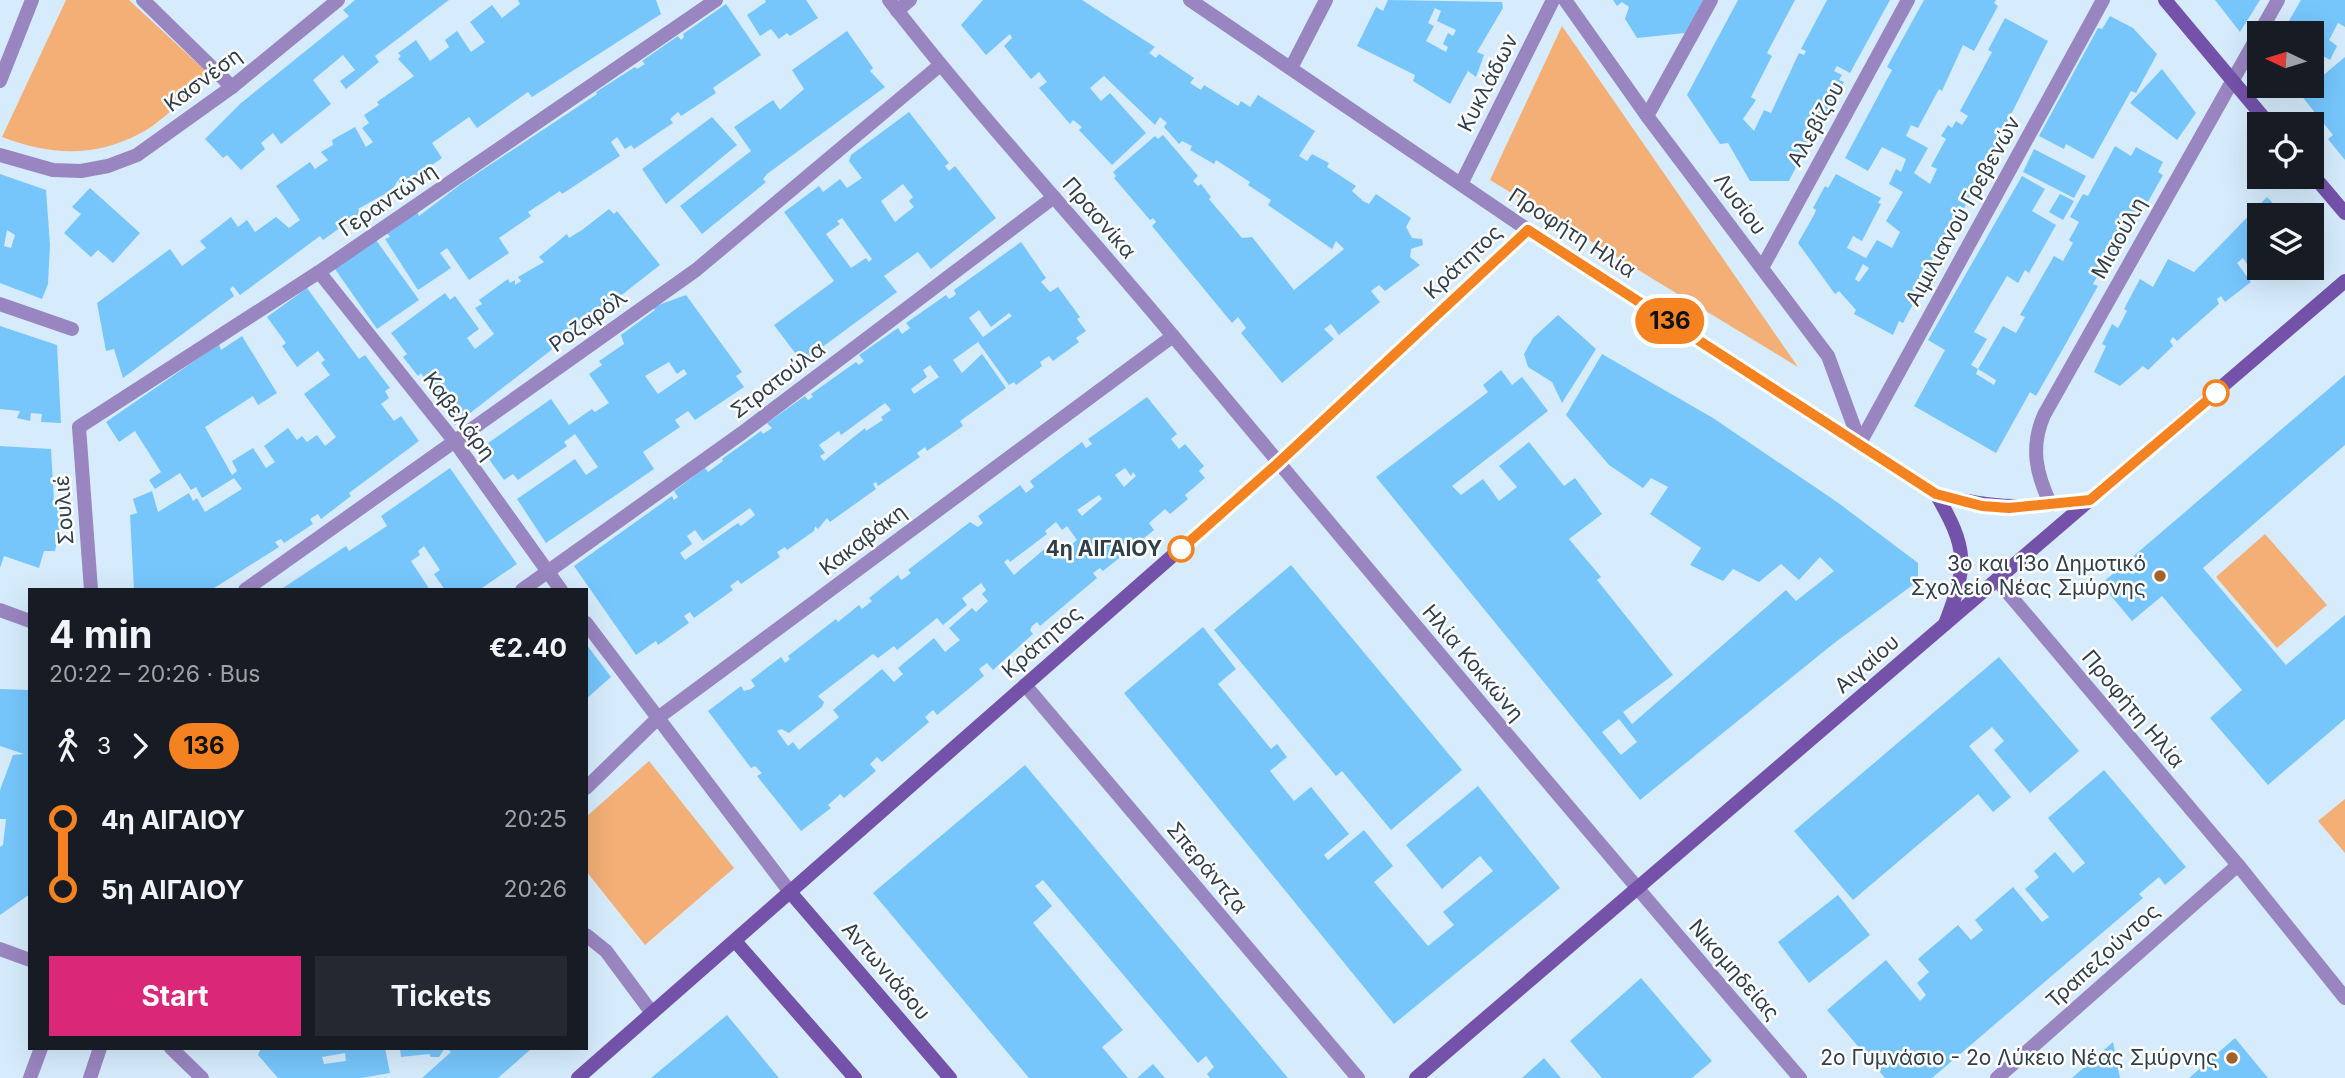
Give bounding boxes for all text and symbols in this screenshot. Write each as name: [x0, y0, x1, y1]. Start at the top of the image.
north arrow: [2247, 21, 2324, 98]
map controls: [2247, 21, 2324, 280]
street label: Κυκλάδων: [1452, 30, 1523, 136]
street label: Κασνέση: [159, 42, 246, 117]
street label: Αλεβίζου: [1782, 77, 1849, 171]
street label: Αιμιλιανού Γρεβενών: [1900, 111, 2025, 310]
button: locate: [2247, 112, 2324, 189]
street label: Γεραντώνη: [334, 158, 441, 241]
street label: Λυσίου: [1709, 168, 1772, 239]
street label: Πρασνίκα: [1057, 172, 1141, 263]
street label: Προφήτη Ηλία: [1504, 182, 1640, 283]
street label: Μιαούλη: [2086, 193, 2151, 283]
button: layers: [2247, 203, 2324, 280]
street label: Κράτητος: [1419, 219, 1507, 304]
street label: Ροζαρόλ: [544, 284, 632, 357]
line badge: 136: [1630, 298, 1710, 344]
text: 136: [1649, 306, 1691, 335]
street label: Στρατούλα: [726, 336, 830, 423]
street label: Καβελάρη: [418, 367, 501, 465]
unlabelled marker: [2203, 380, 2229, 406]
street label: Σουλιέ: [49, 474, 78, 546]
street label: Κακαβάκη: [814, 499, 911, 580]
place label: 4η ΑΙΓΑΙΟΥ: [1046, 536, 1162, 561]
marker: 4η ΑΙΓΑΙΟΥ: [1168, 536, 1194, 562]
place label: 3ο και 13ο Δημοτικό Σχολείο Νέας Σμύρνης: [1911, 551, 2146, 600]
marker: 3ο και 13ο Δημοτικό Σχολείο Νέας Σμύρνης: [2152, 568, 2168, 584]
street label: Ηλία Κοκκώνη: [1417, 599, 1529, 726]
street label: Κράτητος: [997, 600, 1087, 683]
text: 4 min: [49, 611, 152, 657]
street label: Αιγαίου: [1829, 629, 1904, 698]
text: €2.40: [489, 632, 567, 663]
street label: Προφήτη Ηλία: [2077, 645, 2190, 773]
text: 20:22 – 20:26 · Bus: [49, 660, 260, 688]
icon: walk: [49, 727, 87, 765]
icon: forward: [121, 727, 159, 765]
text: 136: [183, 731, 225, 760]
text: 3: [97, 732, 111, 760]
text: 4η ΑΙΓΑΙΟΥ: [101, 804, 245, 835]
text: 20:25: [504, 805, 567, 833]
street label: Σπεράντζα: [1162, 817, 1253, 918]
text: 5η ΑΙΓΑΙΟΥ: [101, 874, 244, 905]
text: 20:26: [504, 875, 567, 903]
street label: Τραπεζούντος: [2041, 898, 2164, 1013]
street label: Νικομηδείας: [1684, 914, 1785, 1025]
street label: Αντωνιάδου: [837, 917, 936, 1025]
button: Start: [49, 956, 301, 1036]
button: Tickets: [315, 956, 567, 1036]
place label: 2ο Γυμνάσιο - 2ο Λύκειο Νέας Σμύρνης: [1820, 1045, 2218, 1070]
marker: 2ο Γυμνάσιο - 2ο Λύκειο Νέας Σμύρνης: [2224, 1050, 2240, 1066]

